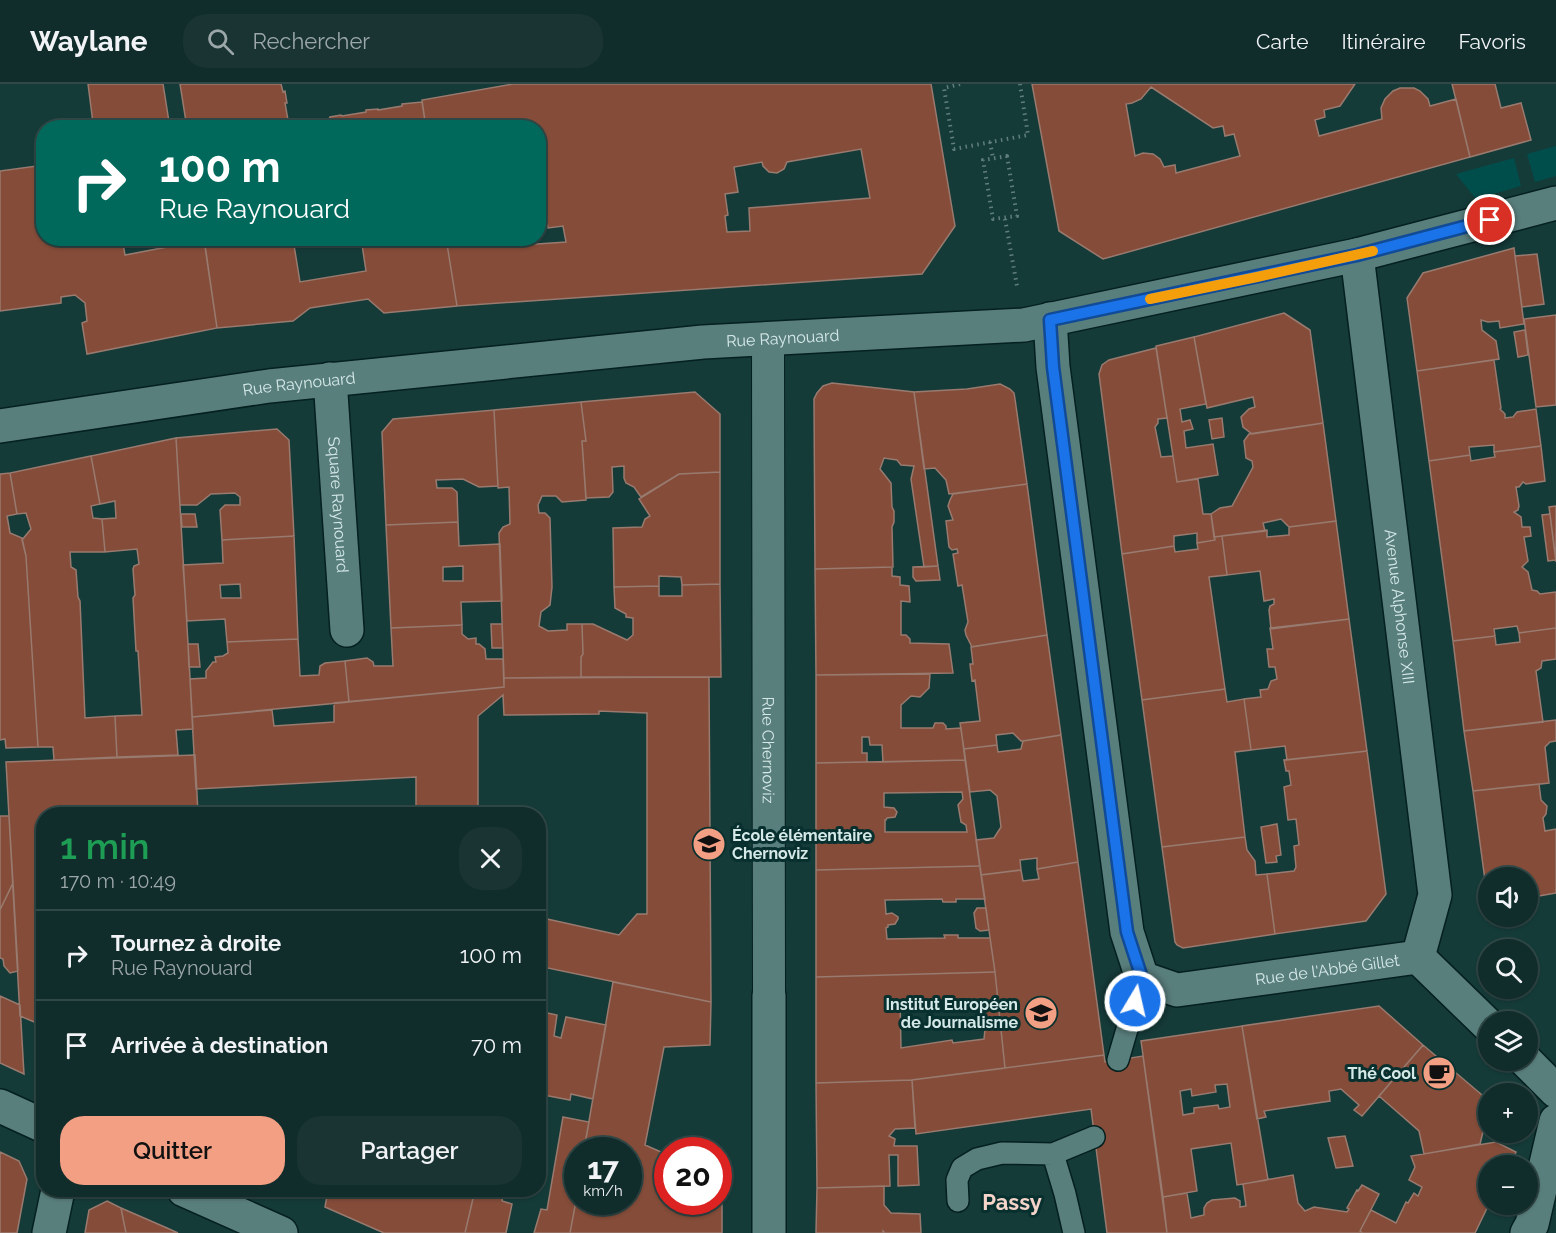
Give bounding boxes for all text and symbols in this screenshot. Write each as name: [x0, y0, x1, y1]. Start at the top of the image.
search box: [183, 14, 603, 68]
text: Waylane: [30, 25, 147, 58]
icon: search: [204, 25, 237, 58]
text: Rechercher: [252, 28, 370, 54]
text: Carte: [1256, 29, 1308, 54]
text: Itinéraire: [1341, 29, 1425, 54]
text: Favoris: [1458, 29, 1526, 54]
text: 100 m: [159, 143, 281, 192]
icon: right: [60, 144, 138, 222]
text: Rue Raynouard: [159, 193, 350, 224]
pin: [1464, 194, 1515, 245]
icon: arrive: [1473, 203, 1506, 236]
street label: Rue Raynouard: [726, 326, 840, 351]
street label: Rue Raynouard: [241, 368, 356, 400]
street label: Square Raynouard: [324, 436, 352, 574]
street label: Avenue Alphonse XIII: [1380, 528, 1418, 685]
street label: Rue Chernoviz: [759, 696, 778, 804]
text: 1 min: [60, 825, 149, 867]
place label: École élémentaire Chernoviz: [732, 825, 872, 863]
school or university icon: École élémentaire Chernoviz: [691, 826, 727, 862]
button: close: [459, 827, 522, 890]
map controls: [1478, 867, 1538, 1215]
button: sound: [1478, 867, 1538, 927]
text: 170 m · 10:49: [60, 869, 176, 893]
text: Tournez à droite: [111, 930, 281, 956]
icon: right: [60, 939, 93, 972]
button: search: [1478, 939, 1538, 999]
text: 100 m: [460, 942, 522, 968]
street label: Rue de l'Abbé Gillet: [1254, 951, 1401, 989]
text: Rue Raynouard: [111, 956, 252, 980]
position arrow: [1103, 969, 1167, 1033]
place label: Institut Européen de Journalisme: [886, 995, 1018, 1032]
school or university icon: Institut Européen de Journalisme: [1023, 995, 1059, 1031]
button: layers: [1478, 1011, 1538, 1071]
icon: arrive: [60, 1029, 93, 1062]
text: Arrivée à destination: [111, 1032, 328, 1058]
text: 70 m: [471, 1032, 522, 1058]
cafe icon: Thé Cool: [1421, 1055, 1457, 1091]
place label: Thé Cool: [1348, 1064, 1417, 1083]
button: +: [1478, 1083, 1538, 1143]
button: Quitter: [60, 1116, 285, 1185]
button: Partager: [297, 1116, 522, 1185]
speed limit sign: 20: [654, 1137, 732, 1215]
text: 17: [587, 1151, 619, 1186]
button: −: [1478, 1155, 1538, 1215]
text: km/h: [583, 1182, 623, 1200]
district label: Passy: [982, 1189, 1042, 1215]

